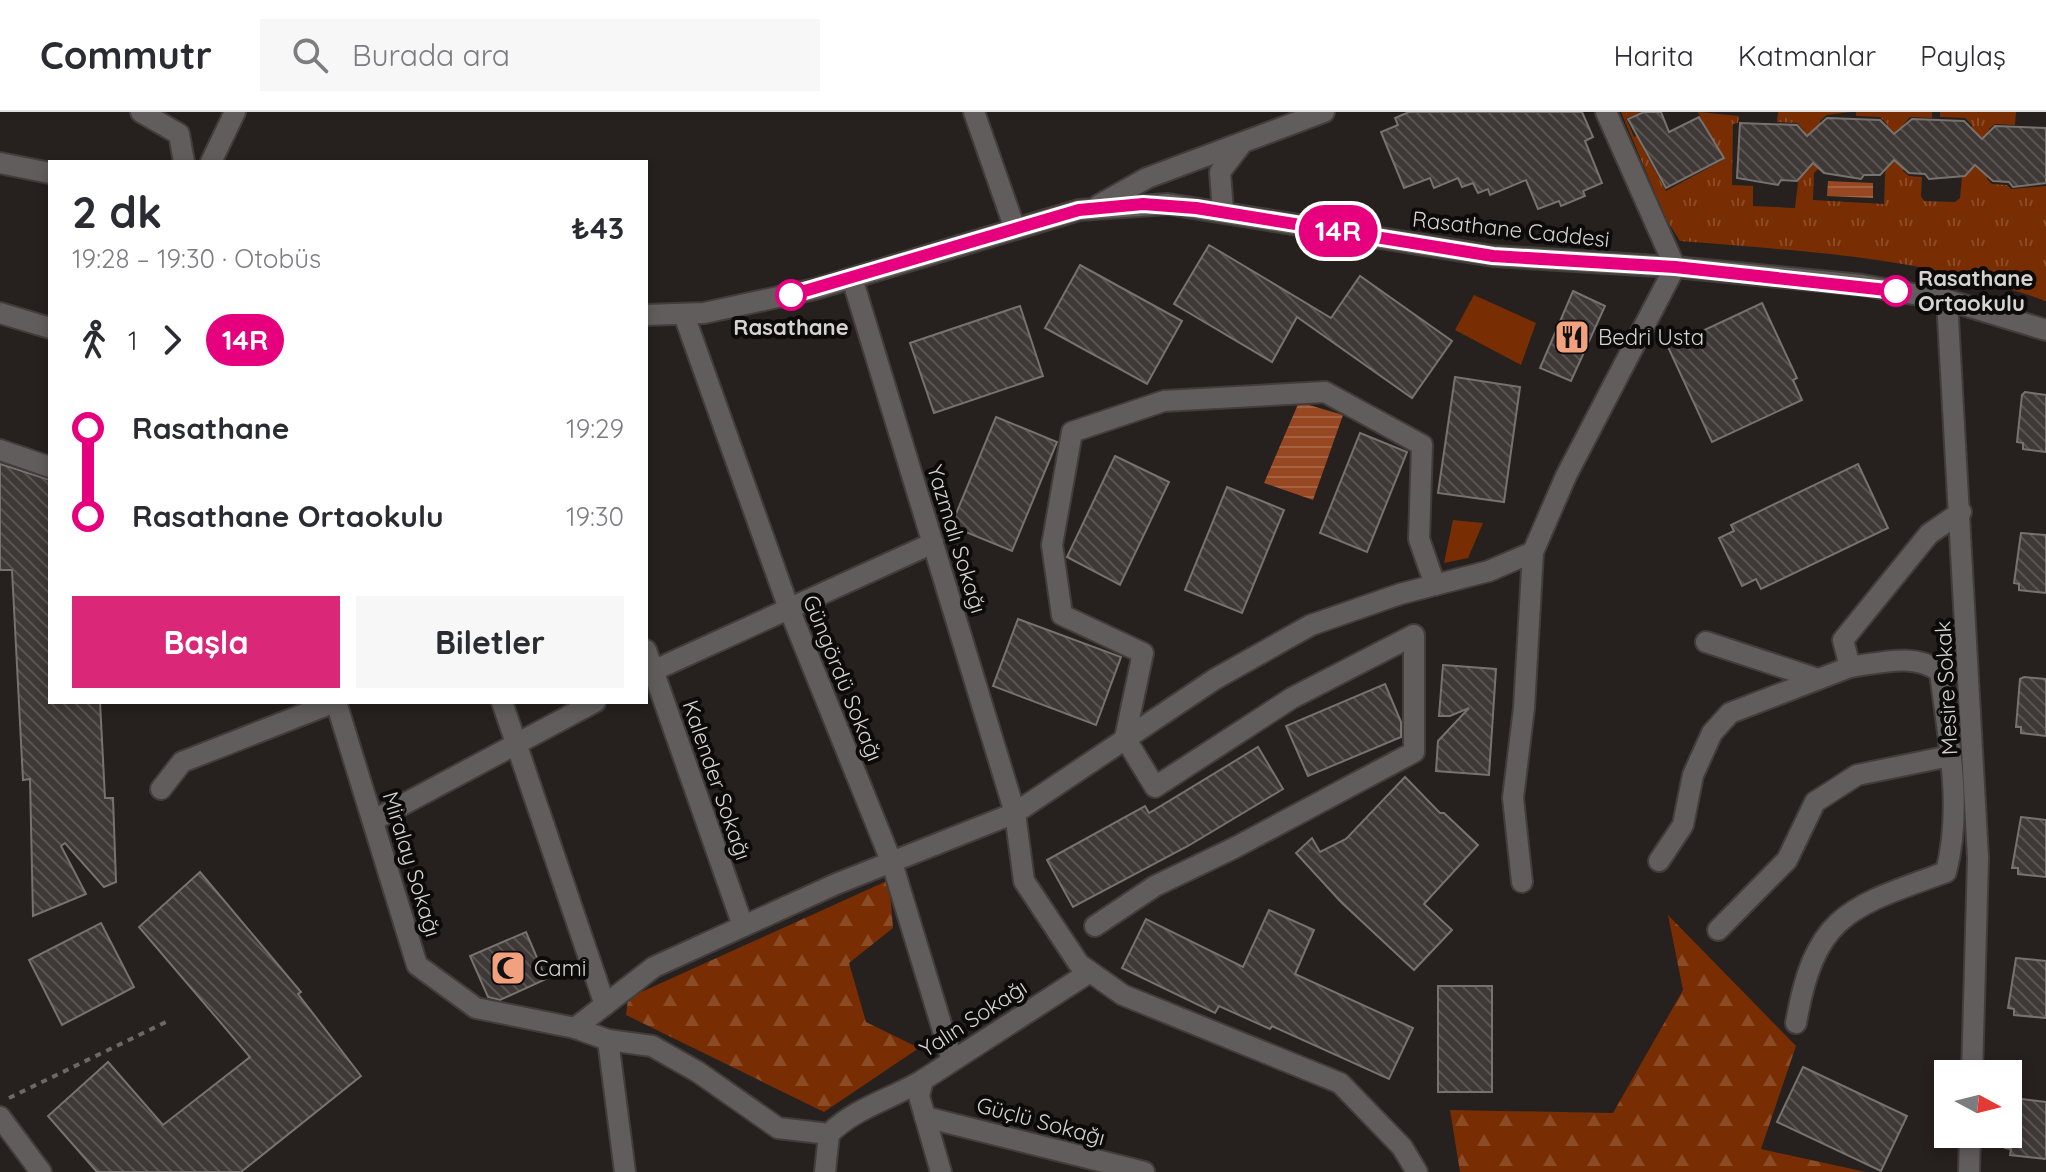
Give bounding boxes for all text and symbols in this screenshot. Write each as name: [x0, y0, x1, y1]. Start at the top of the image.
search box: [260, 19, 820, 91]
text: Commutr: [40, 31, 212, 79]
icon: search: [288, 33, 332, 77]
text: Burada ara: [352, 36, 510, 74]
text: Harita: [1613, 38, 1694, 73]
text: Katmanlar: [1738, 38, 1876, 73]
text: Paylaş: [1920, 38, 2006, 73]
text: 2 dk: [72, 184, 162, 239]
line badge: 14R: [1292, 205, 1384, 257]
street label: Rasathane Caddesi: [1411, 205, 1611, 253]
text: ₺43: [571, 209, 624, 247]
text: 14R: [1315, 213, 1361, 248]
text: 19:28 – 19:30 · Otobüs: [72, 242, 321, 275]
place label: Rasathane Ortaokulu: [1918, 264, 2033, 317]
marker: Rasathane Ortaokulu: [1881, 276, 1911, 306]
marker: Rasathane: [776, 280, 806, 310]
place label: Rasathane: [733, 313, 849, 341]
icon: walk: [72, 318, 116, 362]
icon: forward: [150, 318, 194, 362]
restaurant icon: Bedri Usta: [1553, 318, 1591, 356]
text: 14R: [222, 322, 268, 357]
place label: Bedri Usta: [1598, 323, 1704, 351]
text: 1: [128, 324, 138, 357]
text: Rasathane: [132, 409, 289, 447]
text: 19:29: [566, 412, 624, 445]
street label: Yazmalı Sokağı: [921, 461, 993, 617]
text: Rasathane Ortaokulu: [132, 497, 444, 535]
text: 19:30: [566, 500, 624, 533]
street label: Güngördü Sokağı: [797, 591, 889, 765]
button: Başla: [72, 596, 340, 688]
button: Biletler: [356, 596, 624, 688]
street label: Mesire Sokak: [1928, 620, 1964, 756]
street label: Kalender Sokağı: [676, 696, 758, 864]
street label: Miralay Sokağı: [377, 788, 447, 940]
mosque icon: Cami: [489, 949, 527, 987]
place label: Cami: [534, 954, 586, 982]
street label: Yalın Sokağı: [914, 973, 1032, 1063]
north arrow: [1934, 1060, 2022, 1148]
map controls: [1934, 1060, 2022, 1148]
street label: Güçlü Sokağı: [974, 1090, 1108, 1152]

